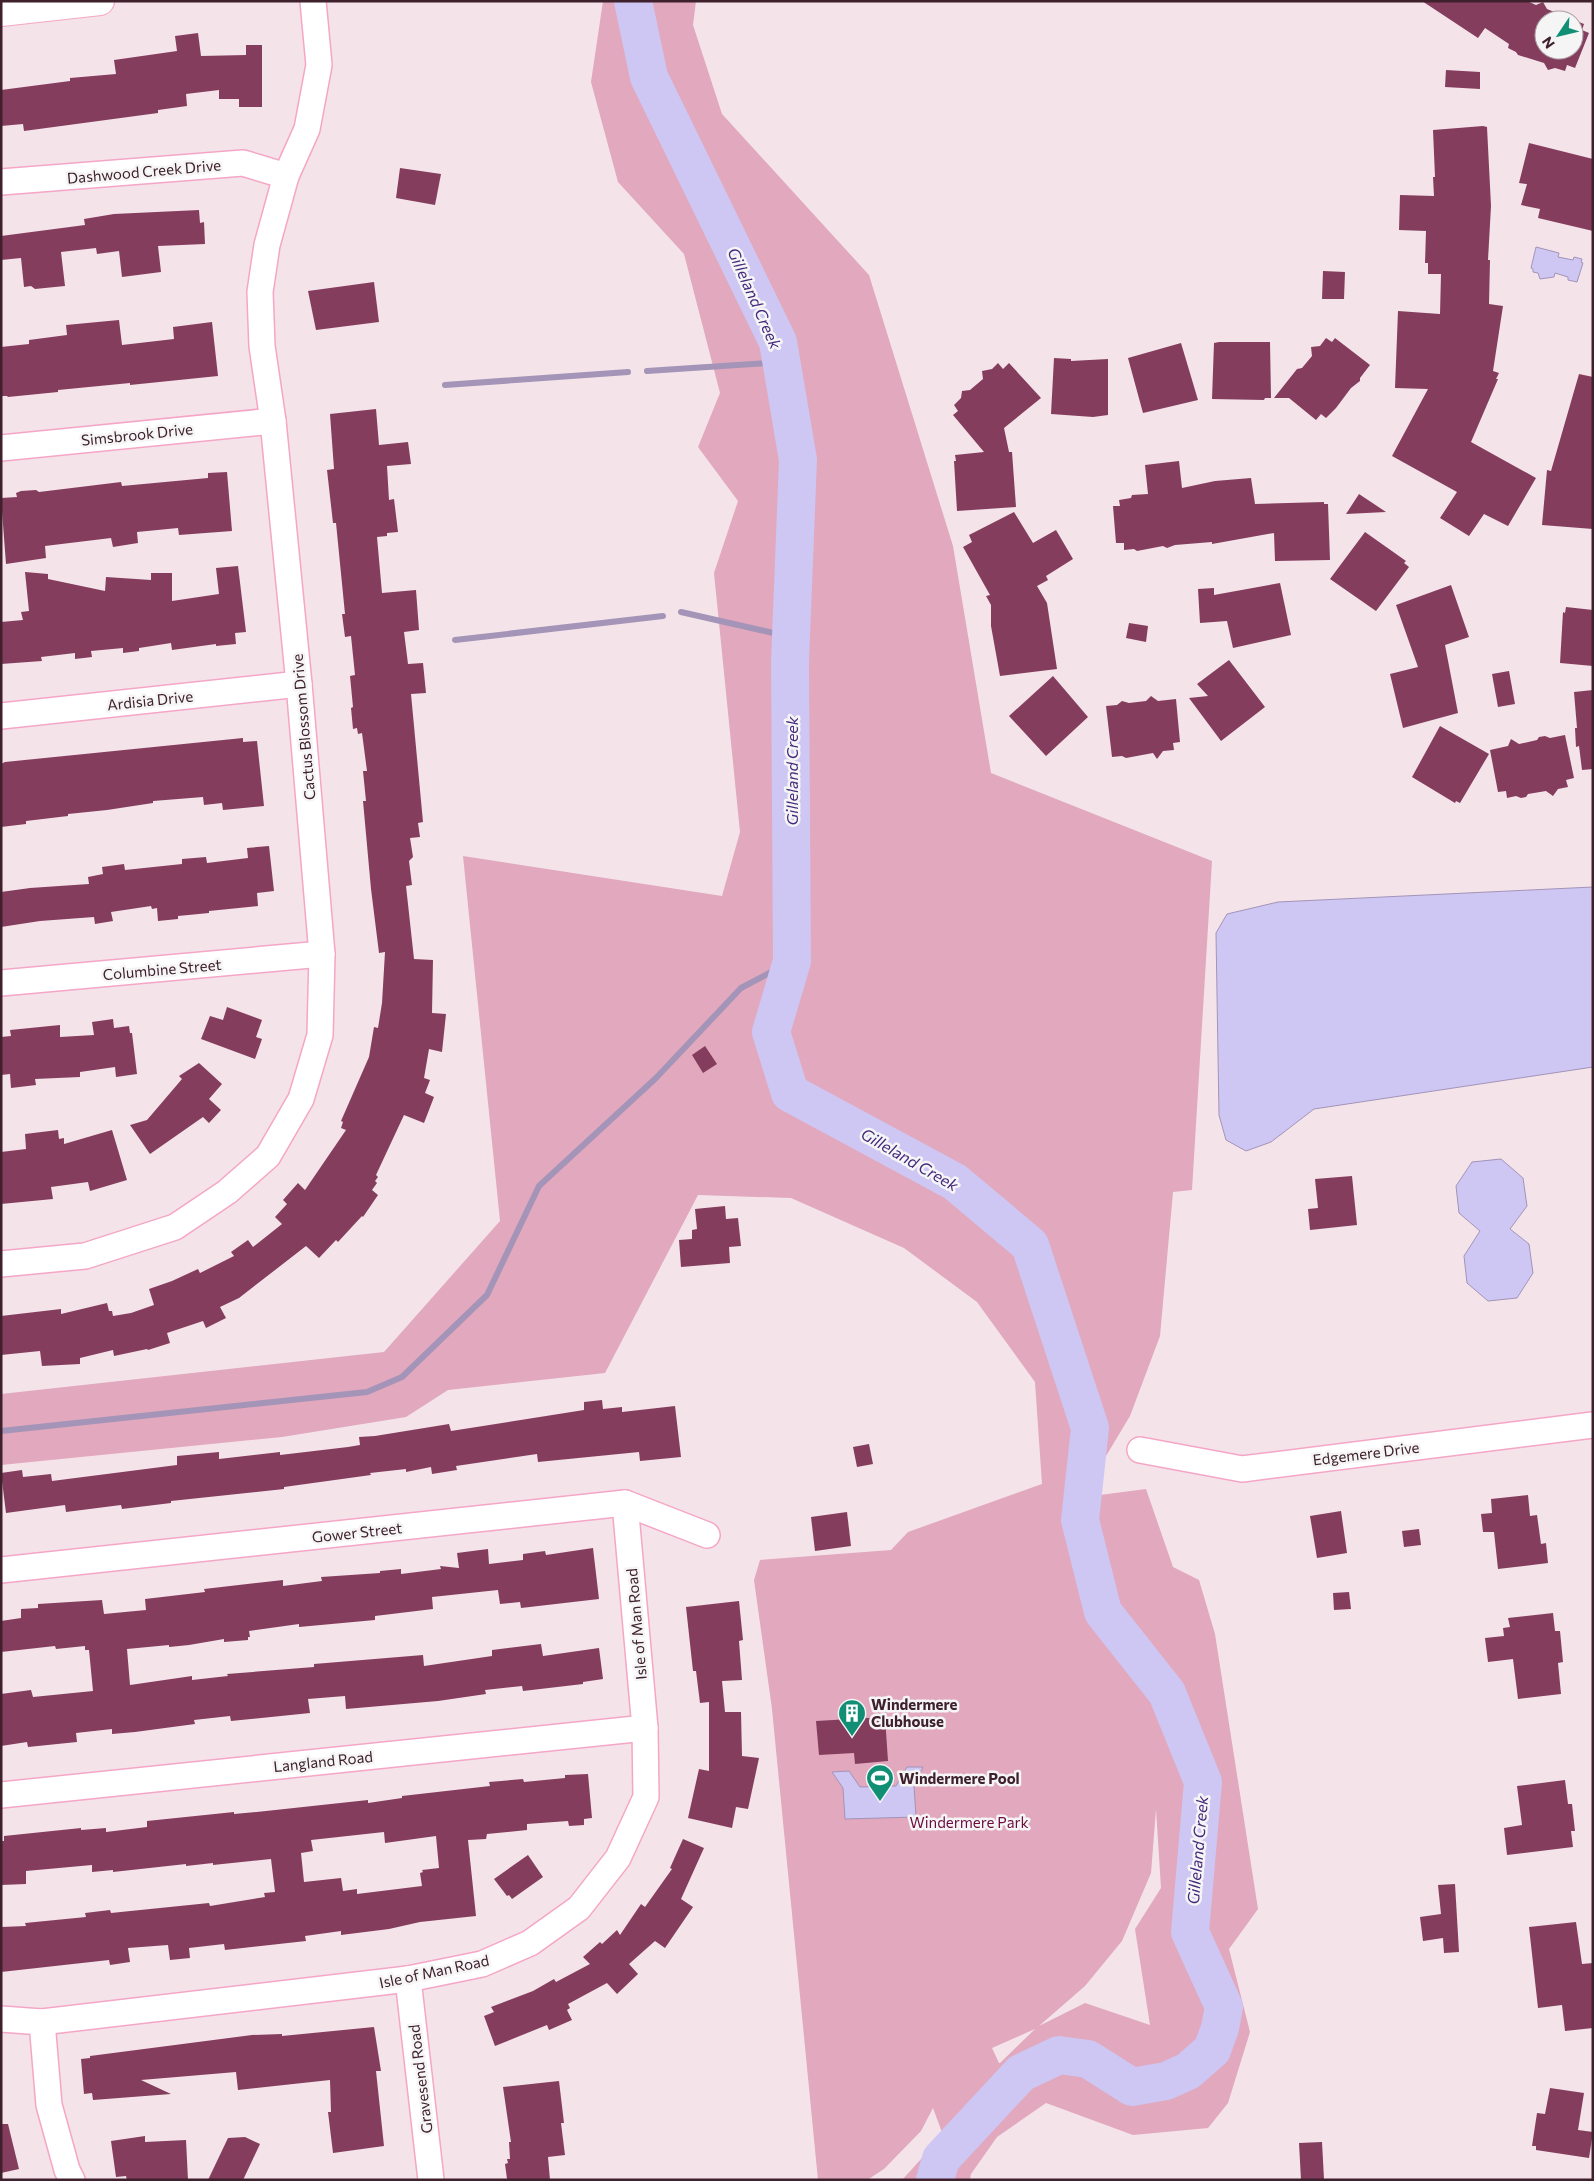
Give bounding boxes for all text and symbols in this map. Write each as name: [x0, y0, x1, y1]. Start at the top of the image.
north arrow: [1534, 10, 1584, 60]
text: N: [1538, 34, 1558, 52]
street label: Dashwood Creek Drive: [66, 155, 222, 187]
water label: Gilleland Creek: [724, 244, 786, 352]
street label: Simsbrook Drive: [80, 419, 194, 449]
street label: Cactus Blossom Drive: [288, 653, 318, 801]
street label: Ardisia Drive: [106, 687, 194, 713]
water label: Gilleland Creek: [782, 716, 801, 825]
street label: Columbine Street: [102, 955, 222, 983]
water label: Gilleland Creek: [858, 1124, 962, 1195]
street label: Edgemere Drive: [1312, 1438, 1420, 1468]
street label: Gower Street: [311, 1518, 403, 1546]
street label: Isle of Man Road: [622, 1568, 650, 1680]
place label: Windermere Clubhouse: [871, 1695, 957, 1730]
building icon: Windermere Clubhouse: [837, 1698, 867, 1737]
street label: Langland Road: [272, 1747, 374, 1775]
sports icon: Windermere Pool: [865, 1763, 895, 1802]
place label: Windermere Pool: [899, 1769, 1020, 1787]
water label: Gilleland Creek: [1183, 1795, 1211, 1905]
park label: Windermere Park: [909, 1813, 1029, 1831]
street label: Isle of Man Road: [377, 1951, 491, 1991]
street label: Gravesend Road: [404, 2023, 436, 2135]

